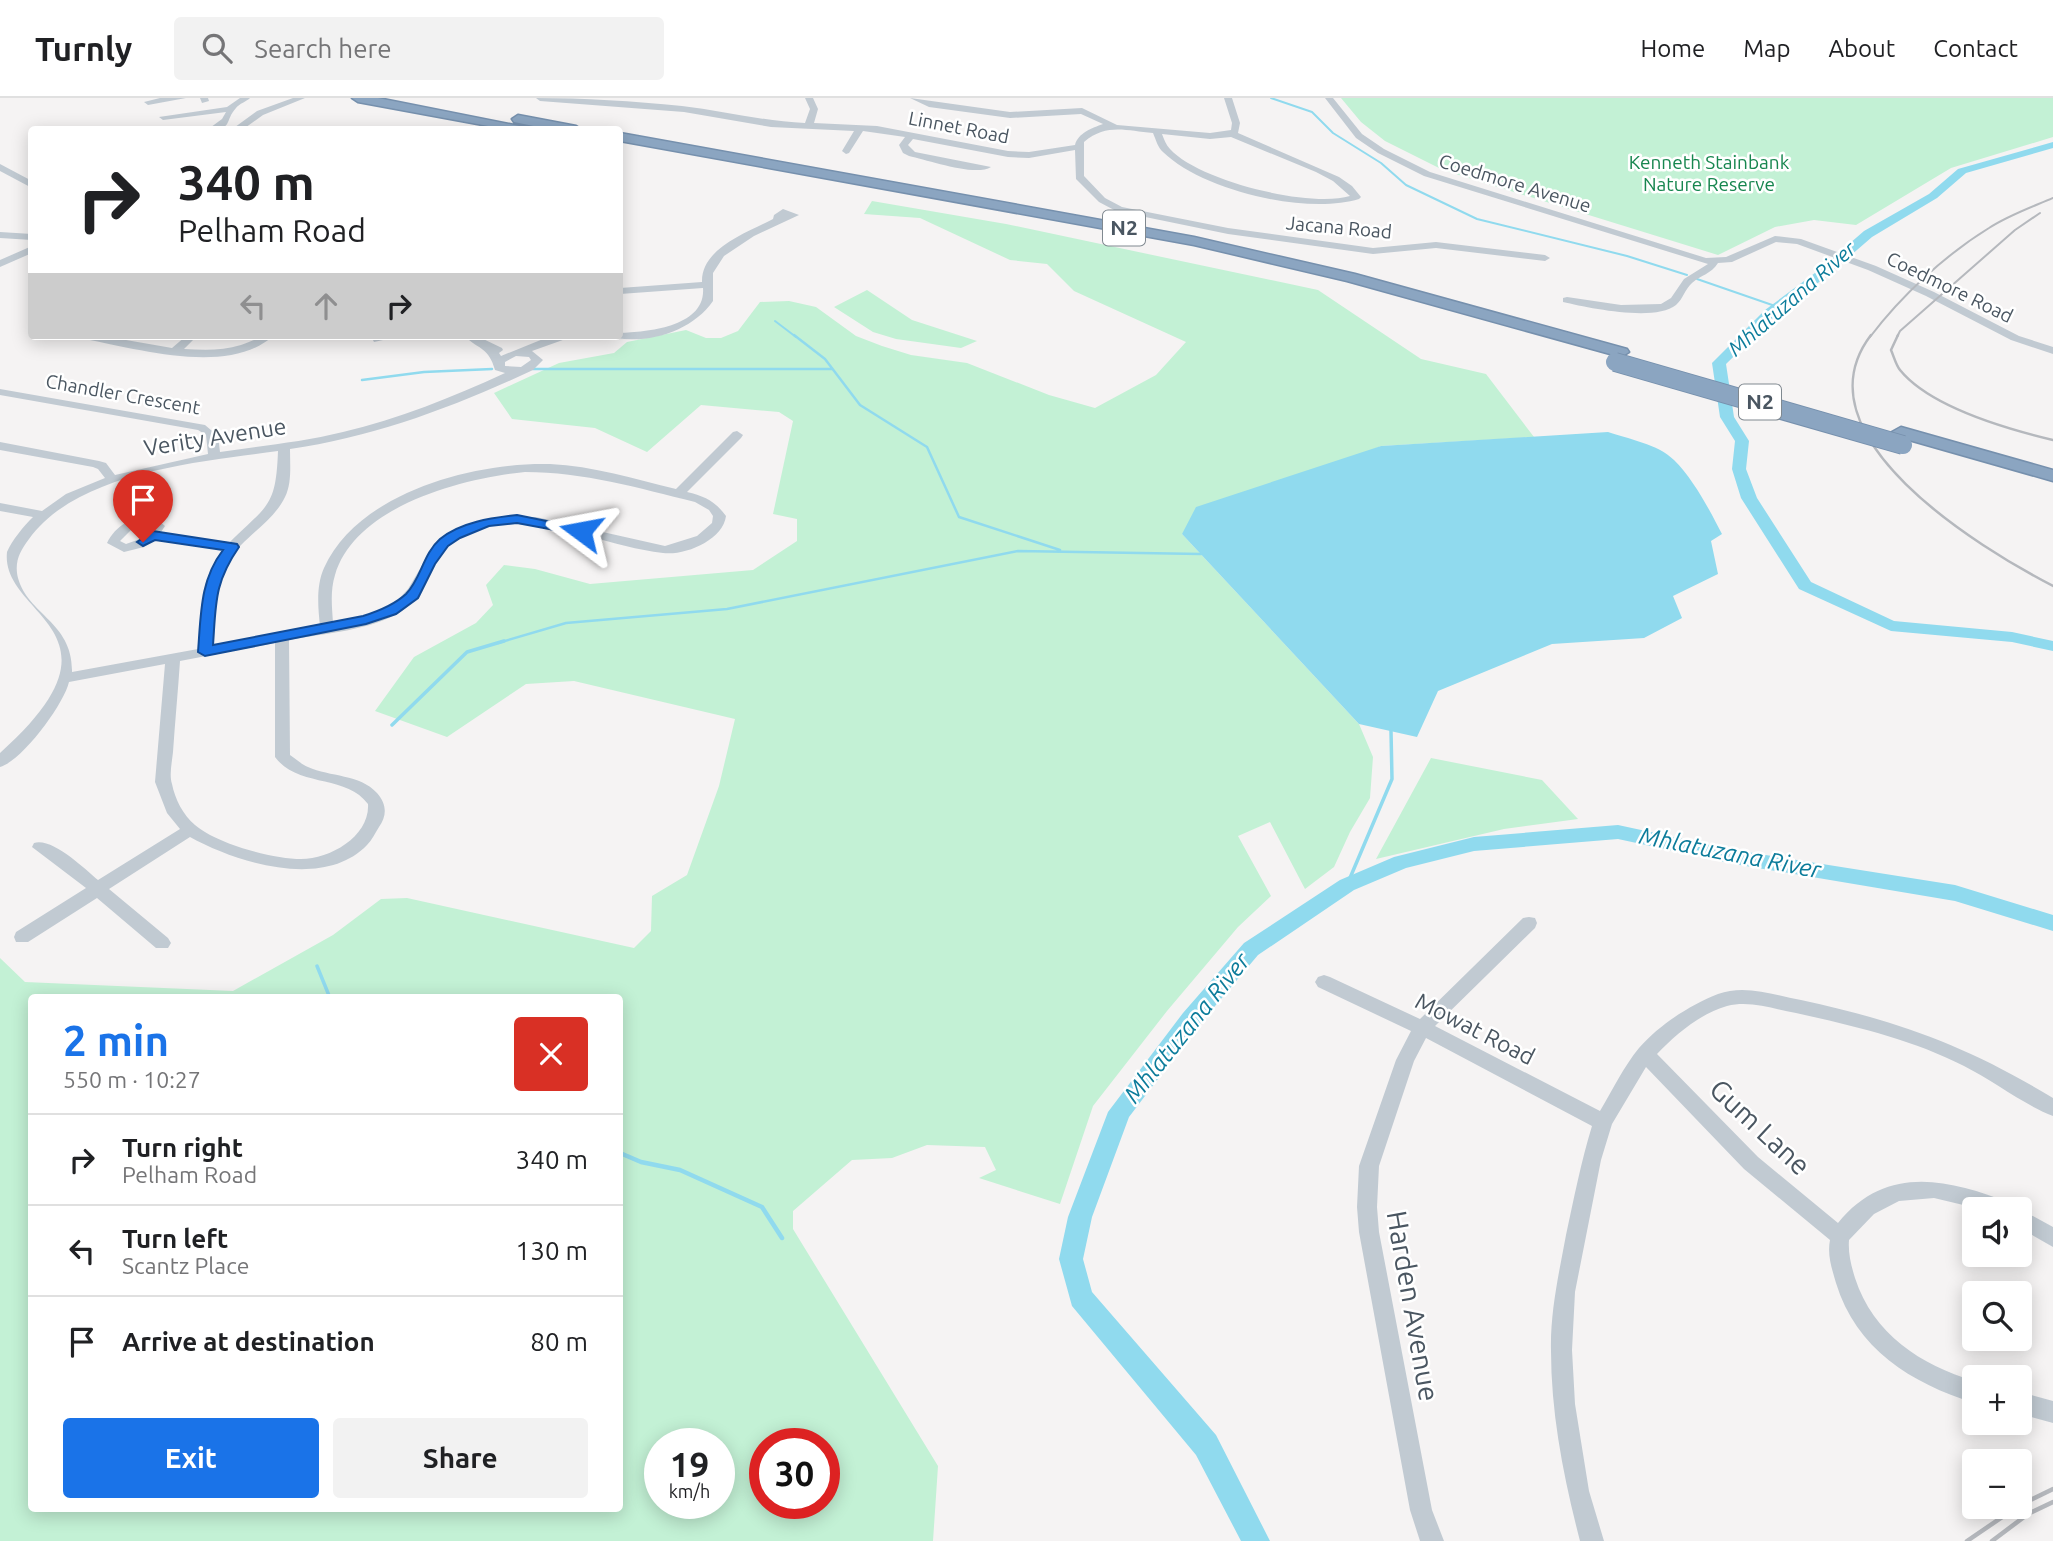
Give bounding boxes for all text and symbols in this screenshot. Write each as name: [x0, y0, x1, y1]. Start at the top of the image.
search box: [174, 17, 664, 80]
icon: search: [198, 29, 236, 67]
text: Turnly: [35, 30, 132, 67]
text: Search here: [254, 34, 392, 63]
text: Home: [1640, 35, 1705, 62]
text: Map: [1743, 35, 1790, 62]
text: About: [1828, 35, 1895, 62]
text: Contact: [1933, 35, 2018, 62]
street label: Linnet Road: [907, 106, 1011, 148]
street label: Coedmore Avenue: [1436, 149, 1594, 217]
park label: Kenneth Stainbank Nature Reserve: [1629, 151, 1790, 195]
icon: right: [63, 154, 154, 245]
text: 340 m: [178, 154, 315, 209]
road number: N2: [1103, 211, 1145, 246]
street label: Jacana Road: [1285, 211, 1393, 243]
text: Pelham Road: [178, 212, 366, 248]
water label: Mhlatuzana River: [1723, 236, 1861, 360]
street label: Coedmore Road: [1883, 247, 2017, 327]
icon: left: [234, 287, 272, 325]
icon: ahead: [307, 287, 345, 325]
icon: right: [380, 287, 418, 325]
street label: Chandler Crescent: [44, 370, 202, 419]
road number: N2: [1739, 384, 1781, 420]
street label: Verity Avenue: [142, 413, 288, 460]
pin: [113, 470, 173, 542]
icon: arrive: [124, 481, 162, 519]
position arrow: [544, 494, 618, 568]
water label: Mhlatuzana River: [1637, 822, 1824, 884]
water label: Mhlatuzana River: [1118, 947, 1256, 1108]
street label: Mowat Road: [1411, 988, 1539, 1069]
text: 2 min: [63, 1017, 169, 1064]
button: close: [514, 1017, 588, 1091]
text: 550 m · 10:27: [63, 1067, 201, 1092]
street label: Gum Lane: [1704, 1073, 1817, 1181]
text: Turn right: [122, 1133, 243, 1162]
icon: right: [63, 1141, 101, 1179]
text: 340 m: [516, 1145, 588, 1174]
text: Pelham Road: [122, 1162, 257, 1187]
map controls: [1962, 1197, 2032, 1519]
button: sound: [1962, 1197, 2032, 1267]
street label: Harden Avenue: [1381, 1208, 1446, 1404]
text: Turn left: [122, 1224, 228, 1253]
icon: left: [63, 1232, 101, 1270]
text: 130 m: [516, 1236, 588, 1265]
text: Scantz Place: [122, 1253, 250, 1278]
button: search: [1962, 1281, 2032, 1351]
icon: arrive: [63, 1323, 101, 1361]
text: Arrive at destination: [122, 1327, 375, 1356]
text: 80 m: [530, 1327, 588, 1356]
button: +: [1962, 1365, 2032, 1435]
button: Exit: [63, 1418, 319, 1498]
button: Share: [333, 1418, 588, 1498]
speed limit sign: 30: [749, 1428, 840, 1519]
text: 19: [670, 1444, 709, 1484]
button: −: [1962, 1449, 2032, 1519]
text: km/h: [669, 1481, 710, 1501]

